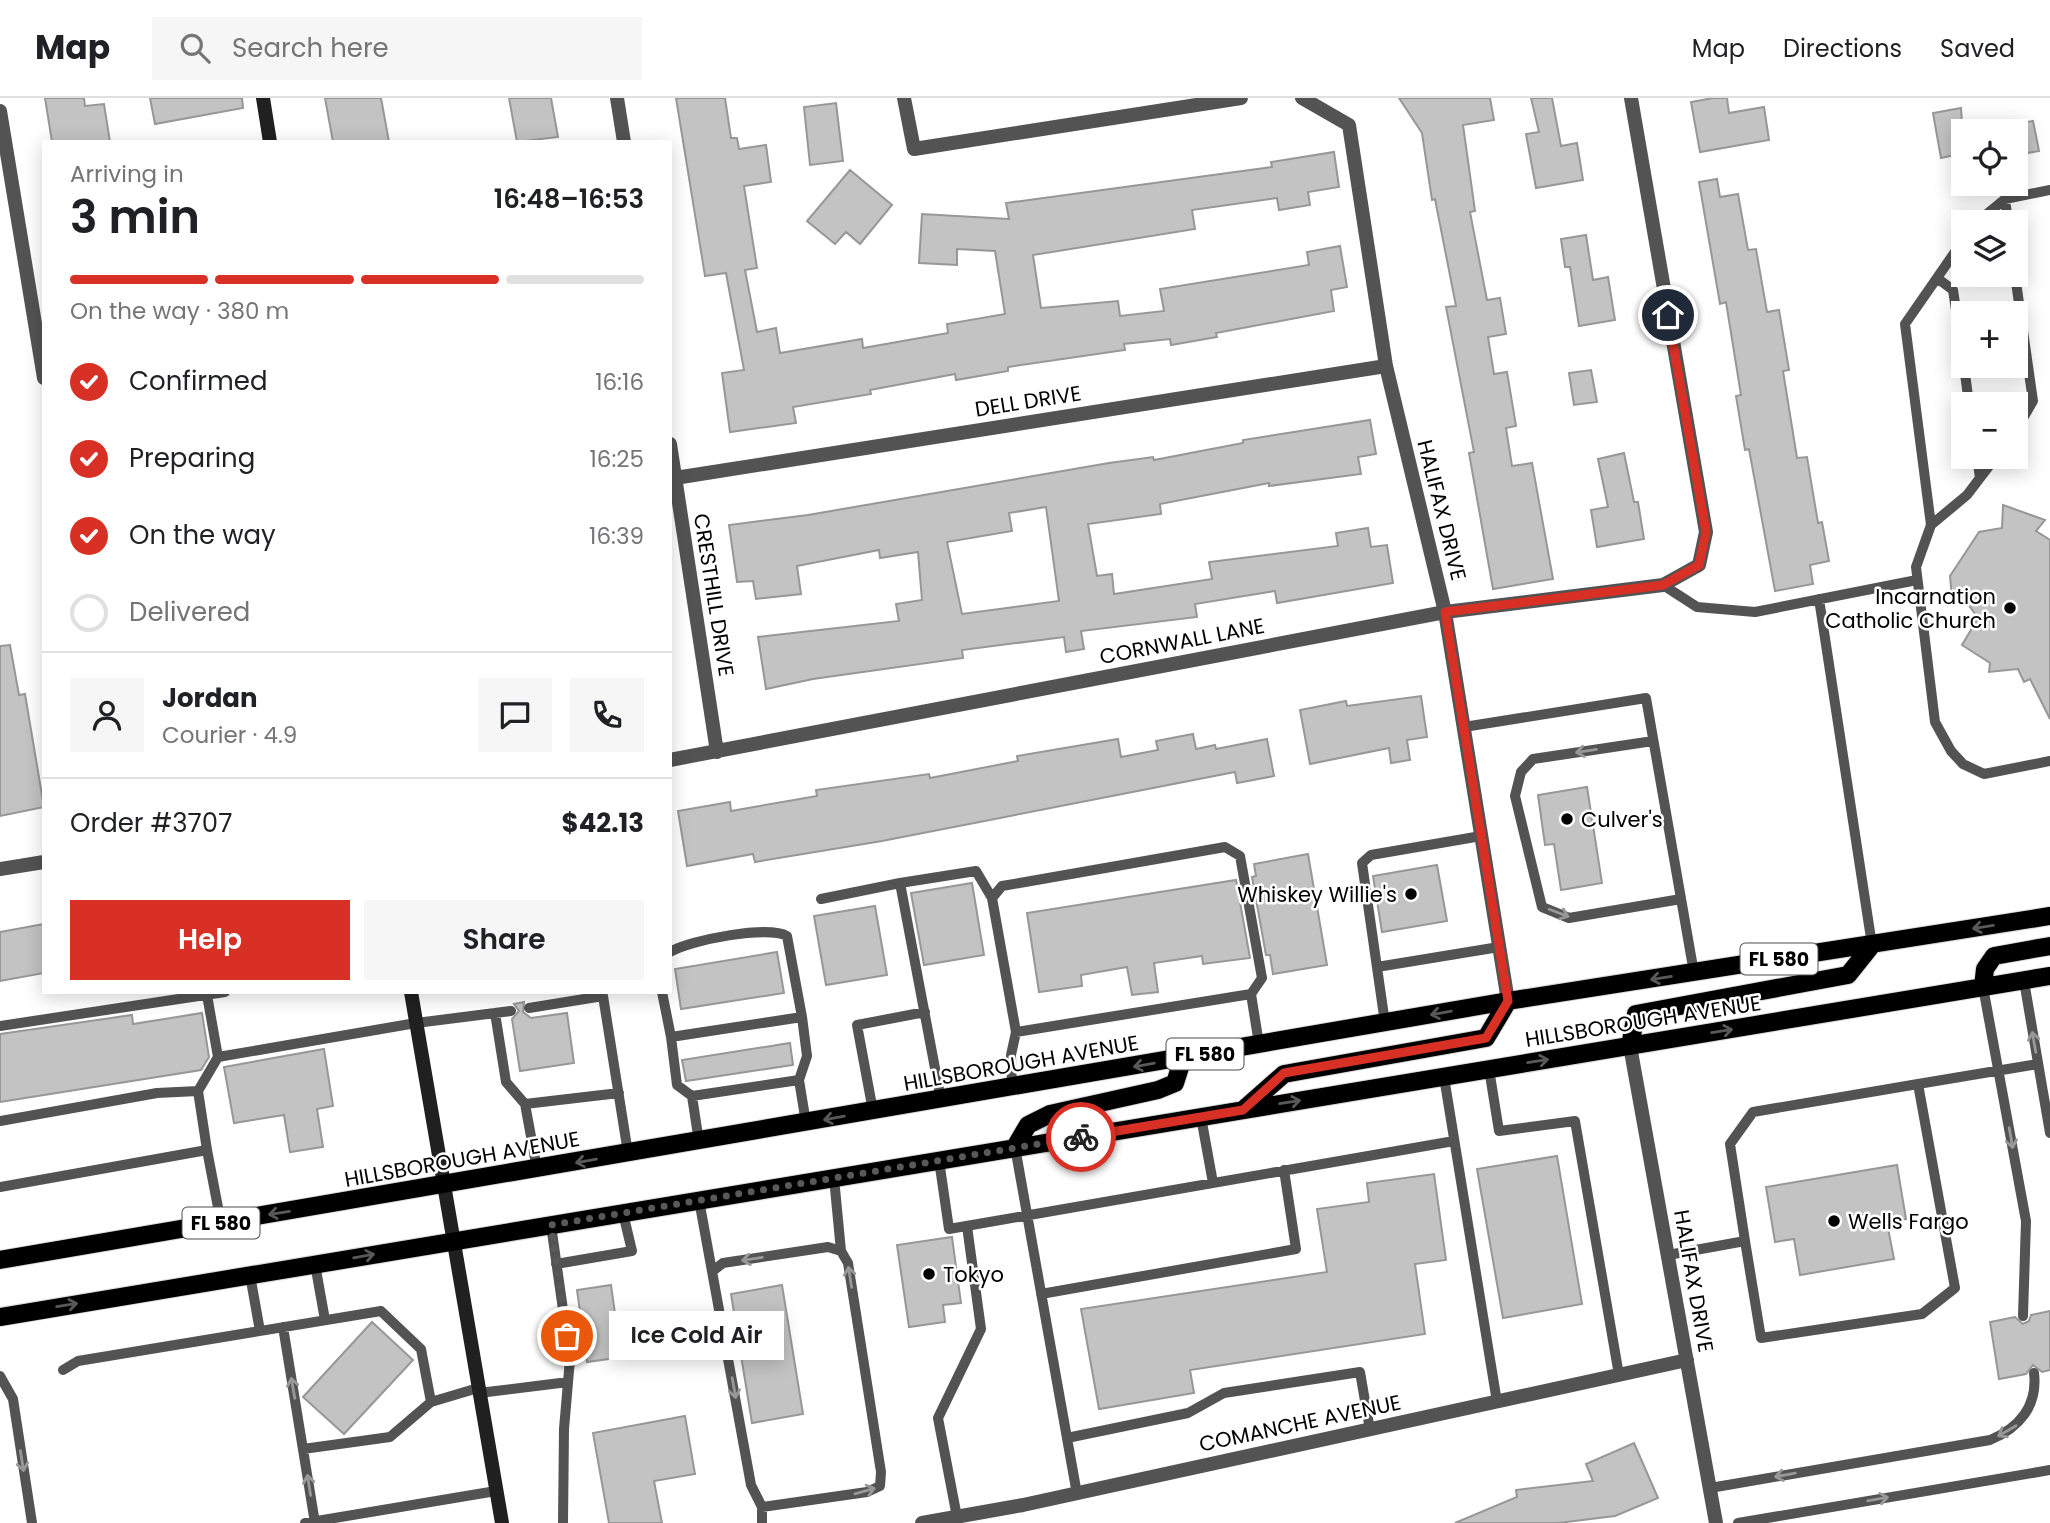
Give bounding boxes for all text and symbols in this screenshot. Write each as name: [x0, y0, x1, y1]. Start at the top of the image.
search box: [152, 17, 642, 80]
text: Map: [35, 24, 110, 71]
icon: search: [176, 29, 214, 67]
text: Search here: [232, 30, 389, 66]
text: Map: [1692, 32, 1745, 65]
text: Directions: [1783, 32, 1902, 65]
text: Saved: [1940, 32, 2015, 65]
map controls: [1951, 119, 2028, 469]
button: locate: [1951, 119, 2028, 196]
text: Arriving in: [70, 158, 184, 190]
text: 16:48–16:53: [494, 181, 644, 217]
text: 3 min: [70, 185, 200, 249]
button: layers: [1951, 210, 2028, 287]
pin: [1638, 285, 1698, 345]
text: On the way · 380 m: [70, 295, 289, 327]
icon: home: [1649, 296, 1687, 334]
button: +: [1951, 301, 2028, 378]
icon: check: [70, 363, 108, 401]
text: Confirmed: [129, 363, 267, 399]
text: 16:16: [595, 366, 644, 398]
street label: DELL DRIVE: [973, 378, 1083, 424]
button: −: [1951, 392, 2028, 469]
street label: HALIFAX DRIVE: [1411, 437, 1473, 583]
icon: check: [70, 440, 108, 478]
text: Preparing: [129, 440, 255, 476]
text: 16:25: [589, 443, 644, 475]
street label: CRESTHILL DRIVE: [687, 511, 741, 679]
icon: check: [70, 517, 108, 555]
text: On the way: [129, 517, 276, 553]
text: 16:39: [589, 520, 644, 552]
place label: Incarnation Catholic Church: [1825, 582, 1996, 635]
text: Delivered: [129, 594, 250, 630]
marker: Incarnation Catholic Church: [2002, 600, 2018, 616]
street label: CORNWALL LANE: [1097, 611, 1267, 671]
button: person: [70, 678, 144, 752]
button: chat: [478, 678, 552, 752]
button: phone: [570, 678, 644, 752]
text: Jordan: [162, 680, 258, 716]
text: Courier · 4.9: [162, 719, 297, 751]
one-way arrow: [1575, 745, 1598, 758]
text: Order #3707: [70, 805, 232, 841]
text: $42.13: [562, 805, 644, 841]
place label: Culver's: [1581, 805, 1663, 834]
marker: Culver's: [1559, 811, 1575, 827]
place label: Whiskey Willie's: [1237, 880, 1397, 909]
marker: Whiskey Willie's: [1403, 886, 1419, 902]
button: Help: [70, 900, 350, 980]
button: Share: [364, 900, 644, 980]
one-way arrow: [1547, 908, 1569, 921]
one-way arrow: [1972, 921, 1995, 934]
road number: FL 580: [1740, 944, 1817, 974]
one-way arrow: [1650, 971, 1673, 984]
street label: HILLSBOROUGH AVENUE: [1523, 988, 1763, 1054]
one-way arrow: [1430, 1007, 1453, 1020]
one-way arrow: [1710, 1024, 1733, 1037]
street label: HILLSBOROUGH AVENUE: [901, 1028, 1141, 1098]
one-way arrow: [2027, 1031, 2040, 1054]
road number: FL 580: [1166, 1038, 1244, 1070]
one-way arrow: [1526, 1054, 1549, 1067]
one-way arrow: [1133, 1058, 1156, 1072]
one-way arrow: [1278, 1095, 1300, 1108]
courier: [1046, 1102, 1116, 1172]
one-way arrow: [823, 1112, 846, 1125]
icon: bike: [1062, 1118, 1100, 1156]
street label: HILLSBOROUGH AVENUE: [342, 1124, 582, 1194]
one-way arrow: [2005, 1126, 2019, 1149]
one-way arrow: [575, 1155, 598, 1168]
one-way arrow: [268, 1207, 291, 1220]
place label: Wells Fargo: [1848, 1207, 1969, 1236]
road number: FL 580: [182, 1208, 260, 1238]
street label: HALIFAX DRIVE: [1667, 1208, 1721, 1354]
marker: Wells Fargo: [1826, 1213, 1842, 1229]
one-way arrow: [352, 1249, 375, 1262]
one-way arrow: [742, 1253, 764, 1266]
place label: Tokyo: [943, 1260, 1004, 1289]
one-way arrow: [843, 1266, 856, 1289]
marker: Tokyo: [921, 1266, 937, 1282]
one-way arrow: [55, 1298, 78, 1311]
pin: [537, 1306, 597, 1366]
callout: Ice Cold Air: [609, 1312, 784, 1360]
icon: bag: [548, 1317, 586, 1355]
text: Ice Cold Air: [631, 1319, 762, 1351]
one-way arrow: [727, 1376, 741, 1399]
one-way arrow: [286, 1377, 299, 1400]
street label: COMANCHE AVENUE: [1196, 1387, 1404, 1459]
one-way arrow: [1998, 1424, 2018, 1438]
one-way arrow: [16, 1449, 29, 1472]
one-way arrow: [1774, 1469, 1797, 1482]
one-way arrow: [302, 1474, 315, 1497]
one-way arrow: [854, 1483, 876, 1496]
one-way arrow: [1866, 1492, 1889, 1505]

